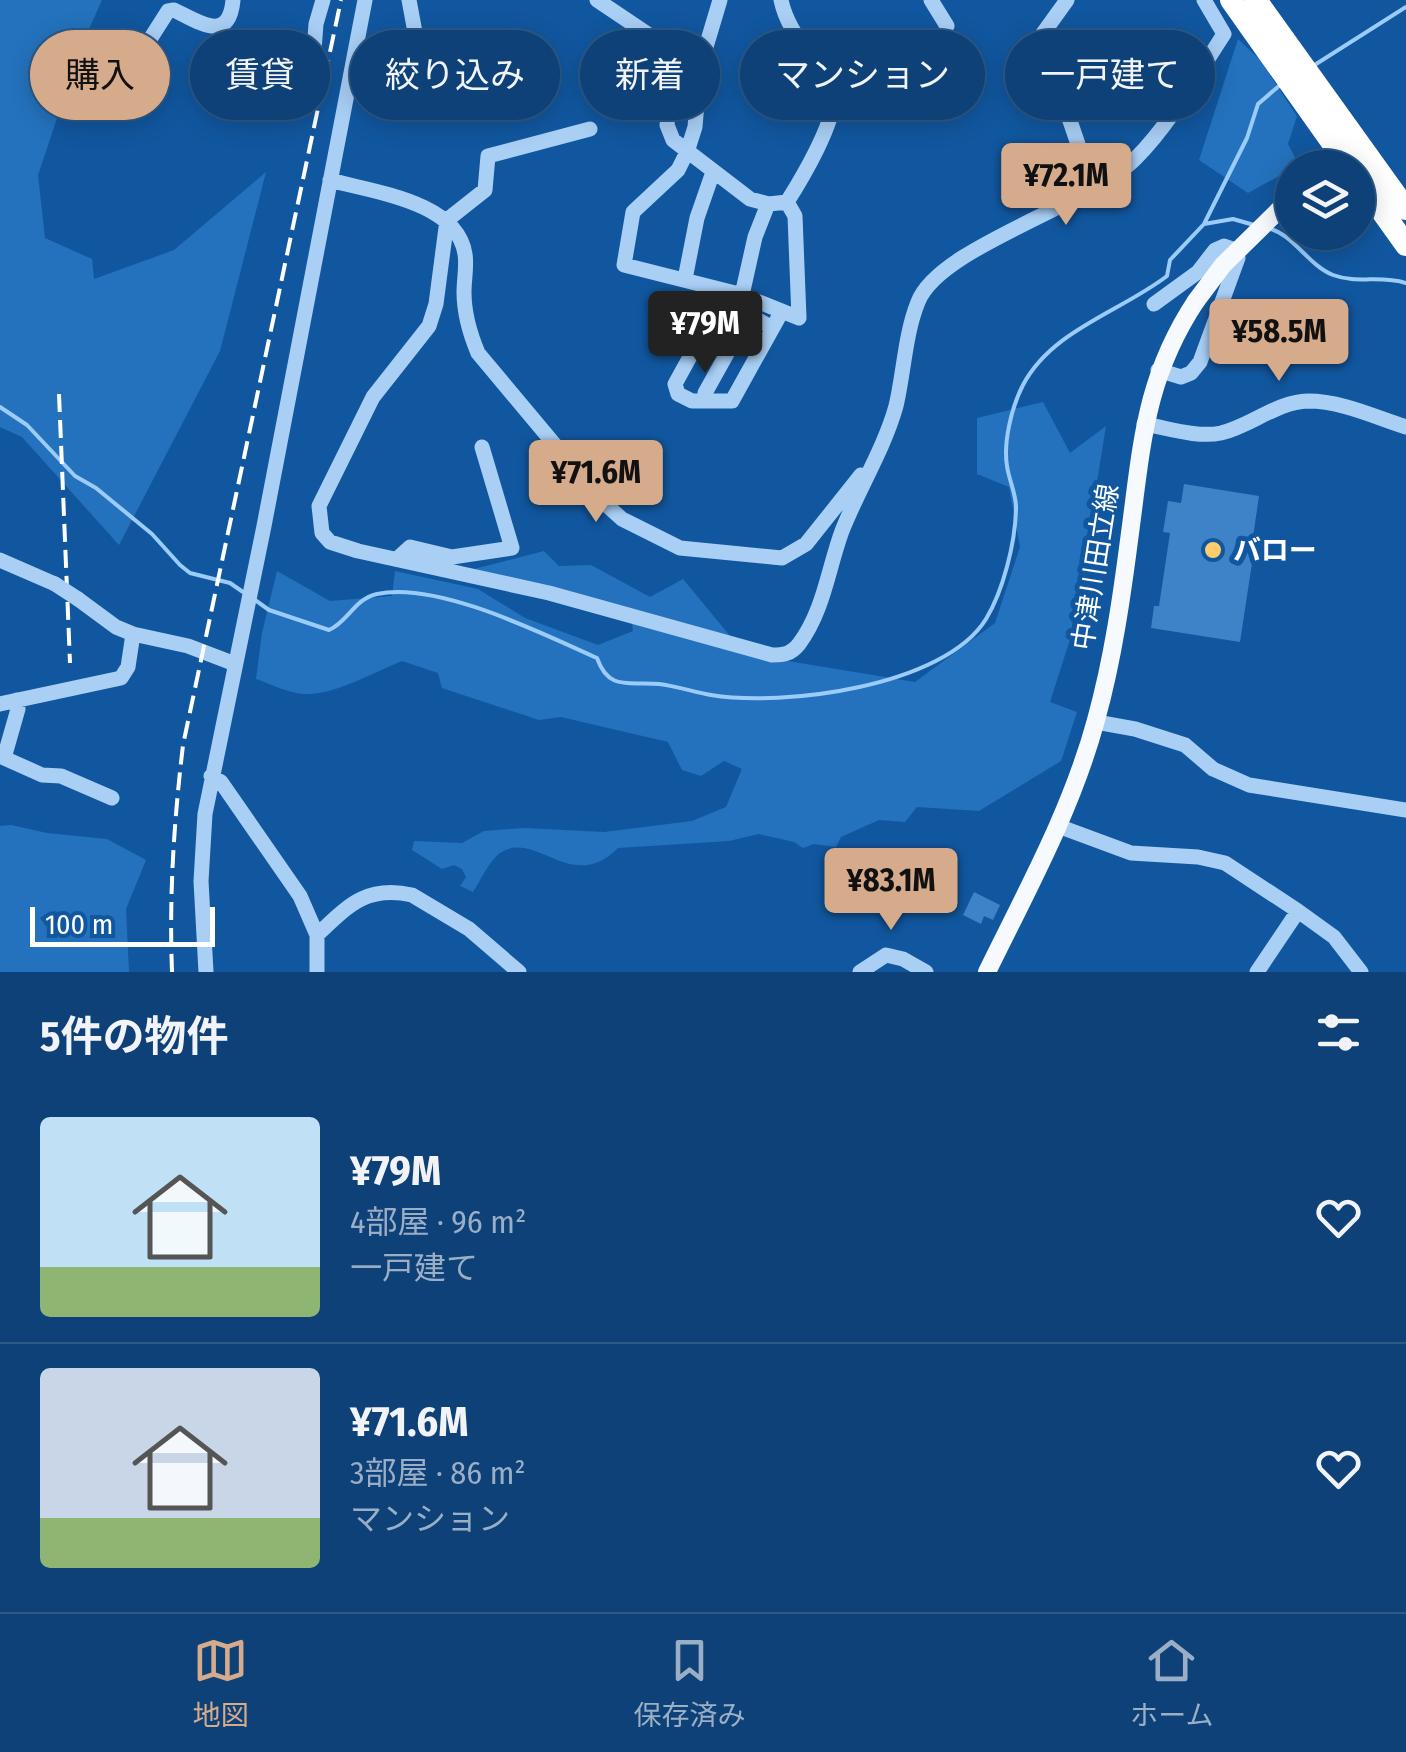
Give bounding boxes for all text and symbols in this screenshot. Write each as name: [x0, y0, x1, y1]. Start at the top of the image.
chip: 購入: [30, 30, 170, 120]
chip: 賃貸: [190, 30, 330, 120]
chip: 絞り込み: [350, 30, 560, 120]
chip: 新着: [580, 30, 720, 120]
chip: マンション: [740, 30, 985, 120]
chip: 一戸建て: [1005, 30, 1215, 120]
pin: ¥72.1M: [985, 143, 1147, 228]
map controls: [1275, 150, 1375, 250]
button: layers: [1275, 150, 1375, 250]
text: ¥72.1M: [1023, 156, 1109, 194]
pin: ¥79M: [646, 291, 764, 376]
pin: ¥58.5M: [1198, 299, 1360, 384]
text: ¥79M: [670, 304, 740, 342]
text: ¥58.5M: [1231, 312, 1327, 350]
pin: ¥71.6M: [515, 440, 677, 525]
text: ¥71.6M: [551, 453, 641, 491]
street label: 中津川田立線: [1066, 482, 1125, 653]
place label: バロー: [1233, 534, 1317, 567]
marker: バロー: [1202, 539, 1224, 561]
pin: ¥83.1M: [810, 848, 972, 933]
text: ¥83.1M: [847, 861, 935, 899]
scale bar: [30, 902, 215, 946]
text: 100 m: [45, 908, 113, 941]
icon: filters: [1311, 1005, 1366, 1060]
text: 5件の物件: [40, 1012, 229, 1062]
text: ¥79M: [350, 1146, 441, 1196]
icon: home: [120, 1157, 240, 1277]
icon: heart: [1311, 1190, 1366, 1245]
text: 4部屋 · 96 m²: [350, 1203, 526, 1241]
text: 一戸建て: [350, 1249, 478, 1287]
text: ¥71.6M: [350, 1397, 469, 1447]
icon: home: [120, 1408, 240, 1528]
icon: heart: [1311, 1441, 1366, 1496]
text: 3部屋 · 86 m²: [350, 1454, 526, 1492]
text: マンション: [350, 1500, 510, 1538]
tab: 地図: [192, 1633, 248, 1733]
tab: 保存済み: [633, 1633, 745, 1733]
tab: ホーム: [1130, 1633, 1214, 1733]

